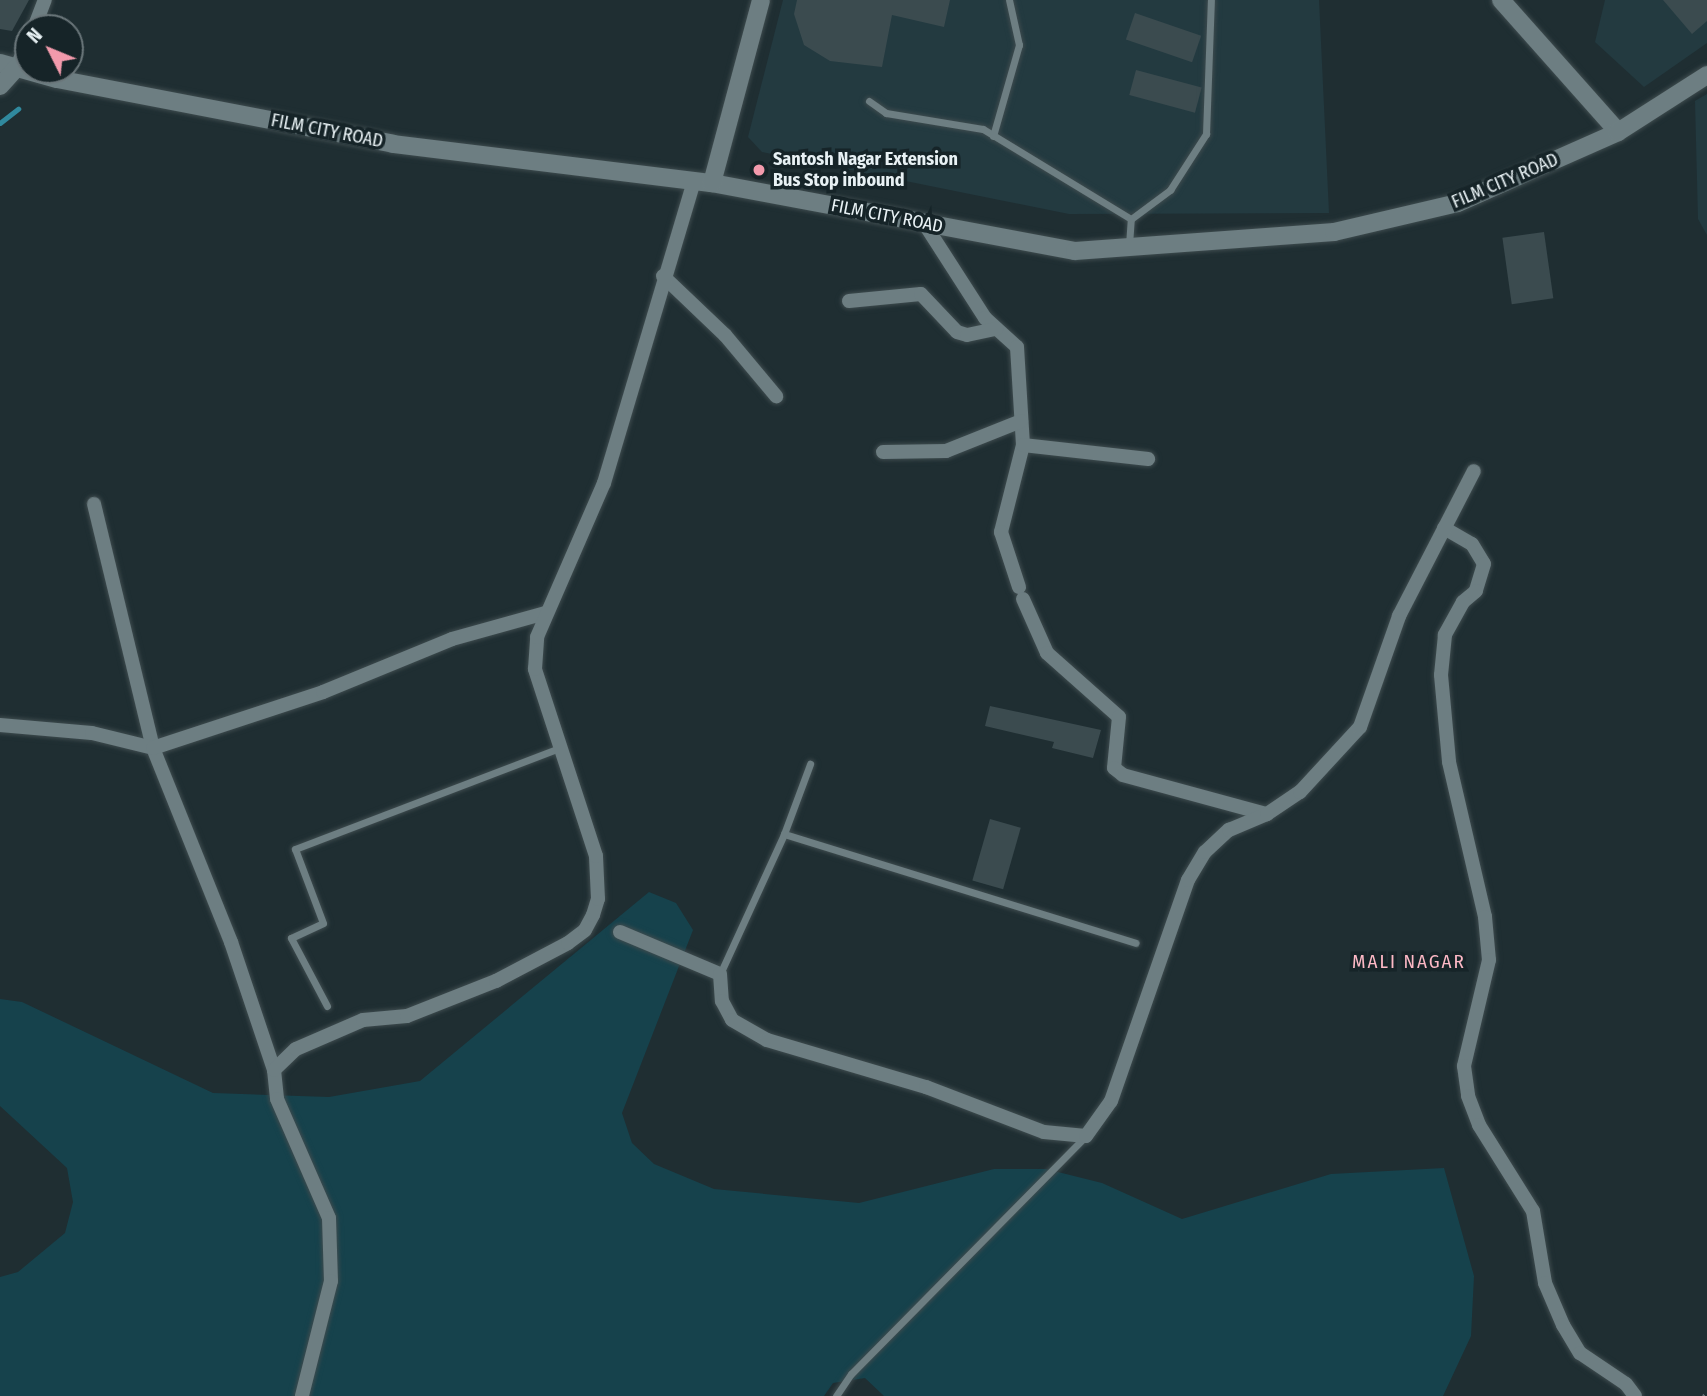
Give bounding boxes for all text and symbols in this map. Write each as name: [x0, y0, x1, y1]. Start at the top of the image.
north arrow: [14, 14, 84, 84]
text: N: [22, 24, 47, 48]
street label: FILM CITY ROAD: [269, 110, 385, 152]
place label: Santosh Nagar Extension Bus Stop inbound: [773, 149, 958, 192]
street label: FILM CITY ROAD: [1449, 149, 1561, 213]
marker: Santosh Nagar Extension Bus Stop inbound: [751, 162, 767, 178]
street label: FILM CITY ROAD: [829, 195, 945, 237]
district label: MALI NAGAR: [1353, 951, 1465, 973]

